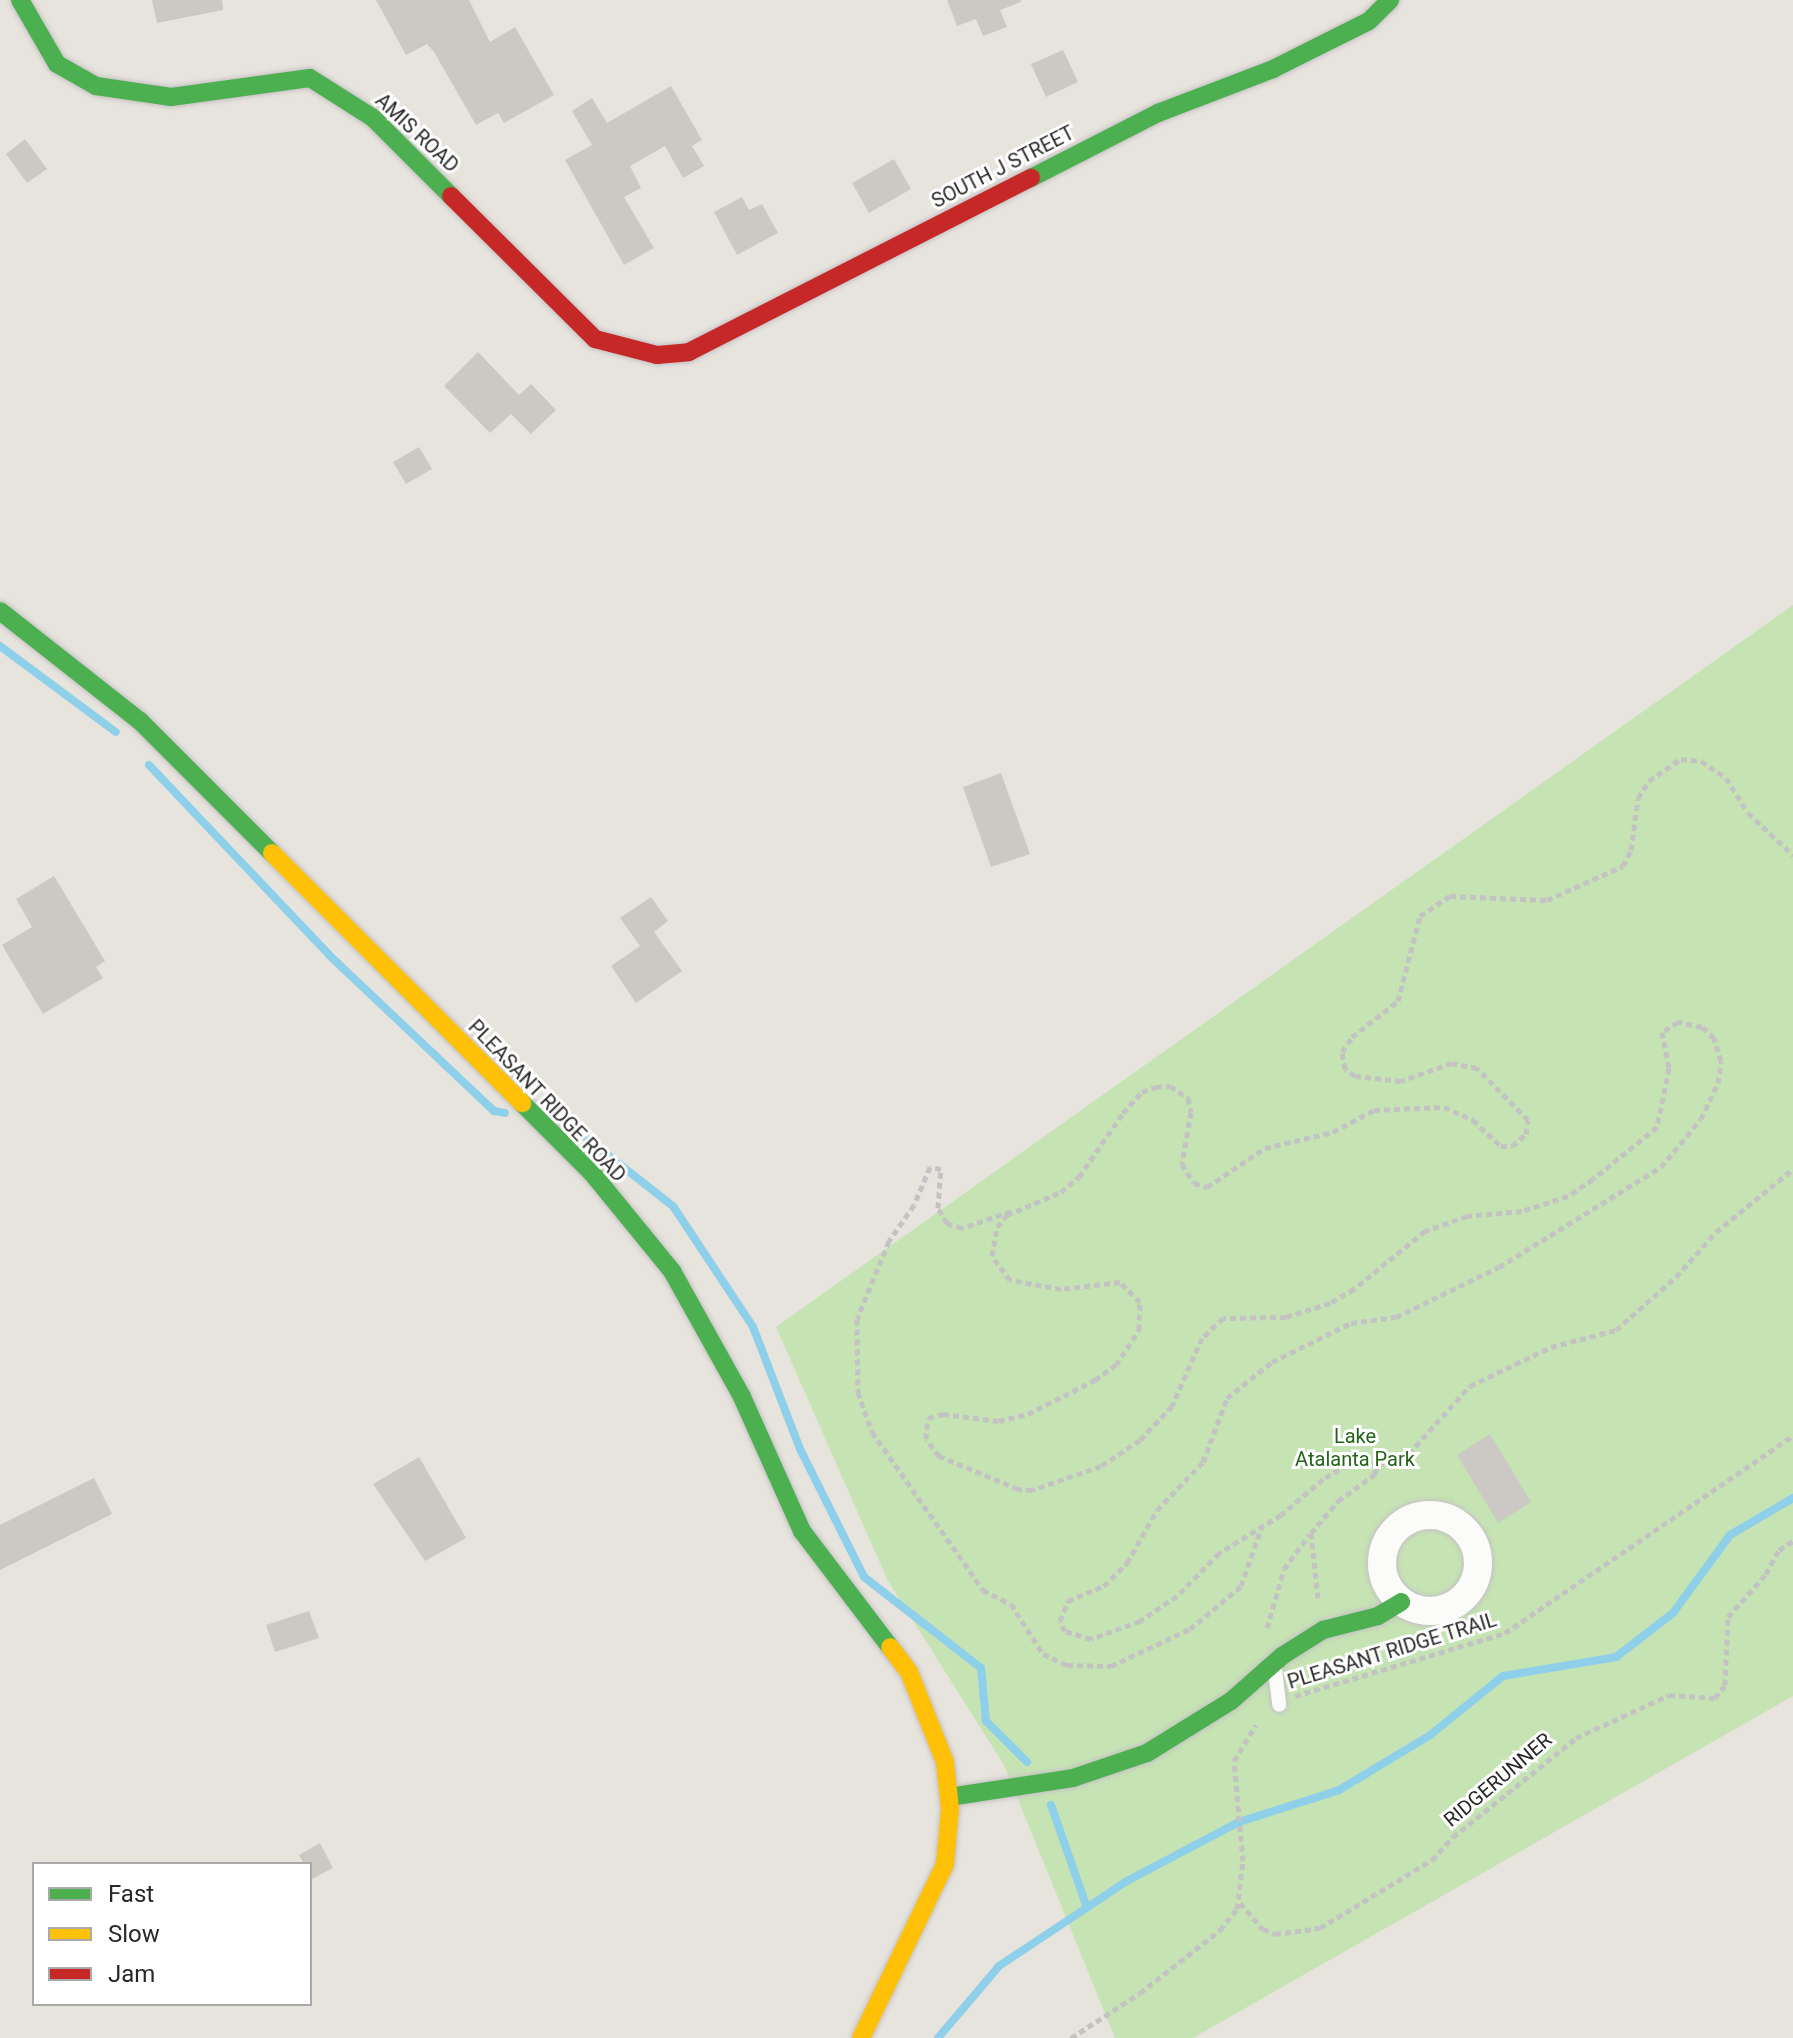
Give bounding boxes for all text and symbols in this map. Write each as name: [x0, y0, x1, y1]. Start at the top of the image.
street label: AMIS ROAD: [370, 88, 464, 178]
street label: SOUTH J STREET: [928, 121, 1078, 213]
street label: PLEASANT RIDGE ROAD: [463, 1015, 631, 1187]
park label: Lake Atalanta Park: [1295, 1424, 1415, 1471]
street label: PLEASANT RIDGE TRAIL: [1284, 1608, 1500, 1694]
street label: RIDGERUNNER: [1439, 1728, 1557, 1832]
legend: [32, 1862, 312, 2006]
text: Fast: [108, 1880, 154, 1908]
text: Slow: [108, 1920, 160, 1948]
text: Jam: [108, 1960, 155, 1988]

